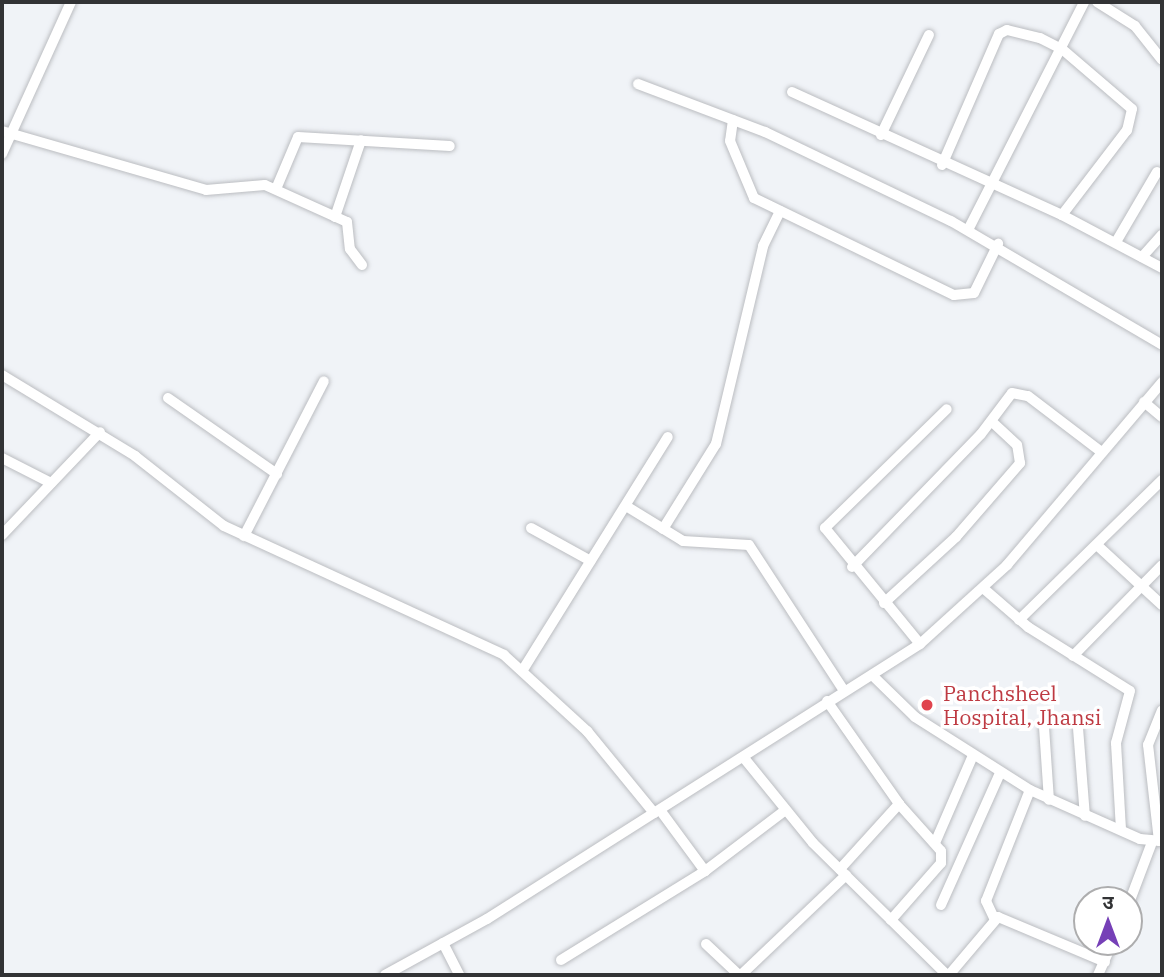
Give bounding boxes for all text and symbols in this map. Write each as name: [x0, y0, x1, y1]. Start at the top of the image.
place label: Panchsheel Hospital, Jhansi: [943, 680, 1101, 730]
marker: Panchsheel Hospital, Jhansi: [917, 695, 937, 715]
north arrow: [1073, 886, 1143, 956]
text: उ: [1102, 890, 1114, 914]

